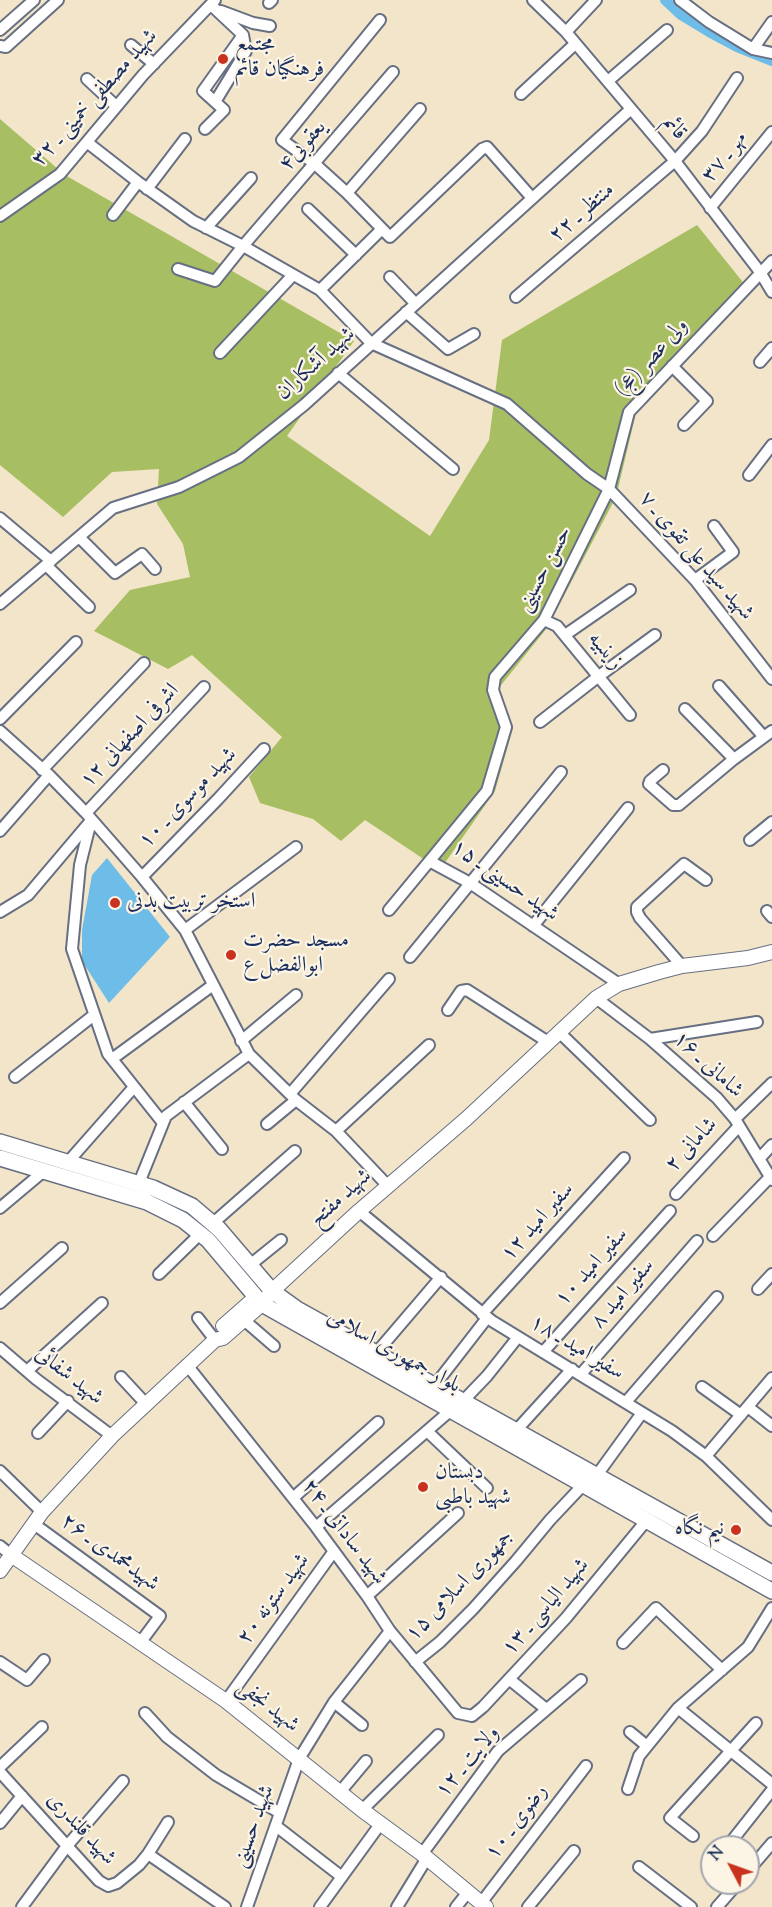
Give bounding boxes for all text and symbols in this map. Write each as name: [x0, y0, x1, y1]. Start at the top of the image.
street label: شهید مصطفی خمینی ـ ۳۲: [27, 25, 165, 173]
place label: مجتمع فرهنگیان قائم: [235, 33, 324, 84]
marker: مجتمع فرهنگیان قائم: [216, 52, 230, 66]
street label: قائم: [655, 111, 691, 147]
street label: یعقوبی۴: [275, 116, 333, 178]
street label: مهر ـ ۳۷: [697, 127, 755, 189]
street label: منتظر ـ ۲۲: [545, 178, 621, 250]
street label: ولی عصر (عج): [611, 314, 695, 404]
street label: شهید آشکاران: [272, 323, 362, 407]
street label: شهید سید علی تقوی ـ ۷: [632, 487, 758, 627]
street label: حسن حسینی: [512, 523, 580, 617]
street label: زینبیه: [580, 627, 628, 677]
street label: اشرفی اصفهانی ۱۲: [76, 679, 186, 795]
street label: شهید موسوی ـ ۱۰: [134, 743, 244, 855]
street label: شهید حسینی ـ ۱۵: [445, 835, 563, 929]
place label: استخر تربیت بدنی: [127, 890, 256, 916]
marker: استخر تربیت بدنی: [108, 896, 122, 910]
place label: مسجد حضرت ابوالفضل ع: [243, 929, 349, 980]
marker: مسجد حضرت ابوالفضل ع: [224, 948, 238, 962]
street label: شامانی ـ ۱۶: [666, 1027, 748, 1105]
street label: شامانی ۲: [661, 1113, 725, 1179]
street label: شهید مفتح: [306, 1164, 378, 1234]
street label: سفیر امید ۱۲: [497, 1178, 581, 1268]
street label: سفیر امید ۱۰: [551, 1223, 635, 1313]
street label: سفیر امید ۸: [586, 1255, 662, 1335]
street label: بلوار جمهوری اسلامی: [321, 1305, 465, 1401]
street label: سفیر امید ـ ۱۸: [524, 1310, 628, 1388]
street label: شهید شفائی: [28, 1342, 108, 1412]
place label: دبستان شهید باطبی: [435, 1461, 511, 1512]
street label: شهید ساداتی ـ ۲۴: [295, 1475, 391, 1591]
marker: دبستان شهید باطبی: [416, 1480, 430, 1494]
street label: شهیدمحمدی ـ ۲۶: [54, 1509, 164, 1599]
place label: نیم نگاه: [675, 1517, 724, 1543]
marker: نیم نگاه: [729, 1523, 743, 1537]
street label: جمهوری اسلامی ۱۵: [401, 1526, 521, 1648]
street label: شهید ستونه ۲۰: [233, 1549, 317, 1651]
street label: شهید الیاسی ـ ۱۳: [498, 1554, 596, 1662]
street label: شهید نجفی: [230, 1674, 304, 1740]
street label: ولایت ـ ۱۲: [431, 1722, 507, 1804]
street label: رضوی ـ ۱۰: [481, 1780, 555, 1866]
street label: شهید حسینی: [228, 1782, 282, 1872]
street label: شهید قلندری: [40, 1788, 120, 1872]
north arrow: [700, 1835, 760, 1895]
text: N: [705, 1842, 730, 1867]

